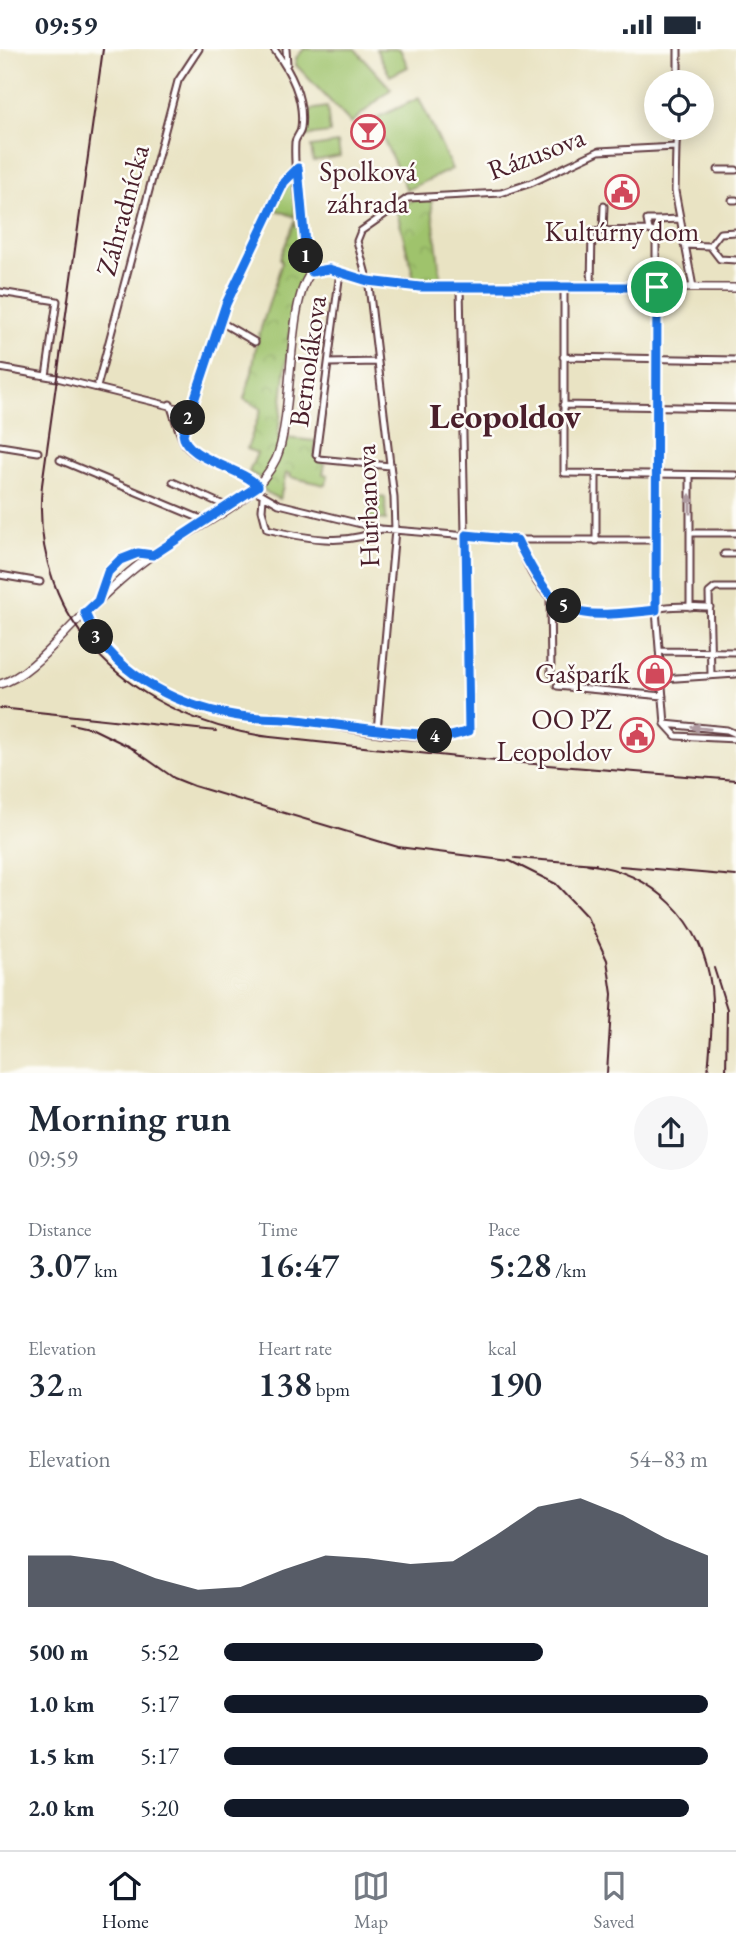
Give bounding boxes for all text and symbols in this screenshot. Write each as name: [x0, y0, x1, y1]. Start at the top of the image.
text: 09:59: [35, 8, 97, 42]
map controls: [644, 70, 714, 140]
button: locate: [644, 70, 714, 140]
bar icon: Spolková záhrada: [349, 113, 387, 151]
street label: Rázusova: [482, 118, 591, 188]
street label: Záhradnícka: [87, 140, 157, 280]
place label: Spolková záhrada: [319, 153, 417, 221]
public building icon: Kultúrny dom: [603, 173, 641, 211]
place label: Kultúrny dom: [545, 213, 700, 249]
pin: 1: [288, 239, 324, 273]
text: 1: [300, 243, 311, 268]
pin: [627, 257, 687, 317]
icon: arrive: [638, 268, 676, 306]
street label: Bernolákova: [280, 292, 334, 429]
district label: Leopoldov: [429, 393, 582, 438]
pin: 2: [170, 401, 206, 435]
text: 2: [182, 405, 193, 430]
street label: Hurbanova: [347, 443, 387, 568]
one-way arrow: [684, 493, 696, 515]
pin: 5: [546, 589, 582, 623]
text: 5: [558, 593, 569, 618]
pin: 3: [78, 619, 114, 655]
text: 3: [90, 624, 101, 649]
shop icon: Gašparík: [636, 654, 674, 692]
place label: Gašparík: [535, 655, 631, 691]
place label: OO PZ Leopoldov: [497, 701, 613, 769]
public building icon: OO PZ Leopoldov: [618, 716, 656, 754]
pin: 4: [418, 719, 452, 753]
one-way arrow: [690, 722, 712, 733]
text: 4: [429, 723, 440, 748]
text: Morning run: [28, 1093, 231, 1142]
button: share: [634, 1096, 708, 1170]
text: 09:59: [28, 1144, 78, 1174]
text: Distance: [28, 1217, 91, 1242]
text: Time: [258, 1217, 298, 1242]
text: Pace: [488, 1217, 520, 1242]
text: 3.07: [28, 1242, 90, 1287]
text: 16:47: [258, 1242, 339, 1287]
text: 5:28: [488, 1242, 551, 1287]
text: km: [90, 1258, 118, 1283]
text: /km: [551, 1258, 586, 1283]
text: Elevation: [28, 1336, 96, 1361]
text: Heart rate: [258, 1336, 332, 1361]
text: kcal: [488, 1336, 517, 1361]
text: 32: [28, 1361, 64, 1406]
text: 138: [258, 1361, 312, 1406]
text: 190: [488, 1361, 542, 1406]
text: m: [64, 1377, 83, 1402]
text: bpm: [312, 1377, 350, 1402]
text: Elevation: [28, 1444, 111, 1474]
text: 54–83 m: [629, 1444, 708, 1474]
text: 500 m: [28, 1637, 89, 1667]
text: 5:52: [140, 1637, 179, 1667]
text: 1.0 km: [28, 1689, 95, 1719]
text: 5:17: [140, 1689, 179, 1719]
text: 1.5 km: [28, 1741, 95, 1771]
text: 5:17: [140, 1741, 179, 1771]
text: 2.0 km: [28, 1793, 95, 1823]
text: 5:20: [140, 1793, 179, 1823]
tab: Home: [102, 1867, 149, 1934]
tab: Map: [352, 1867, 390, 1934]
tab: Saved: [594, 1867, 634, 1934]

